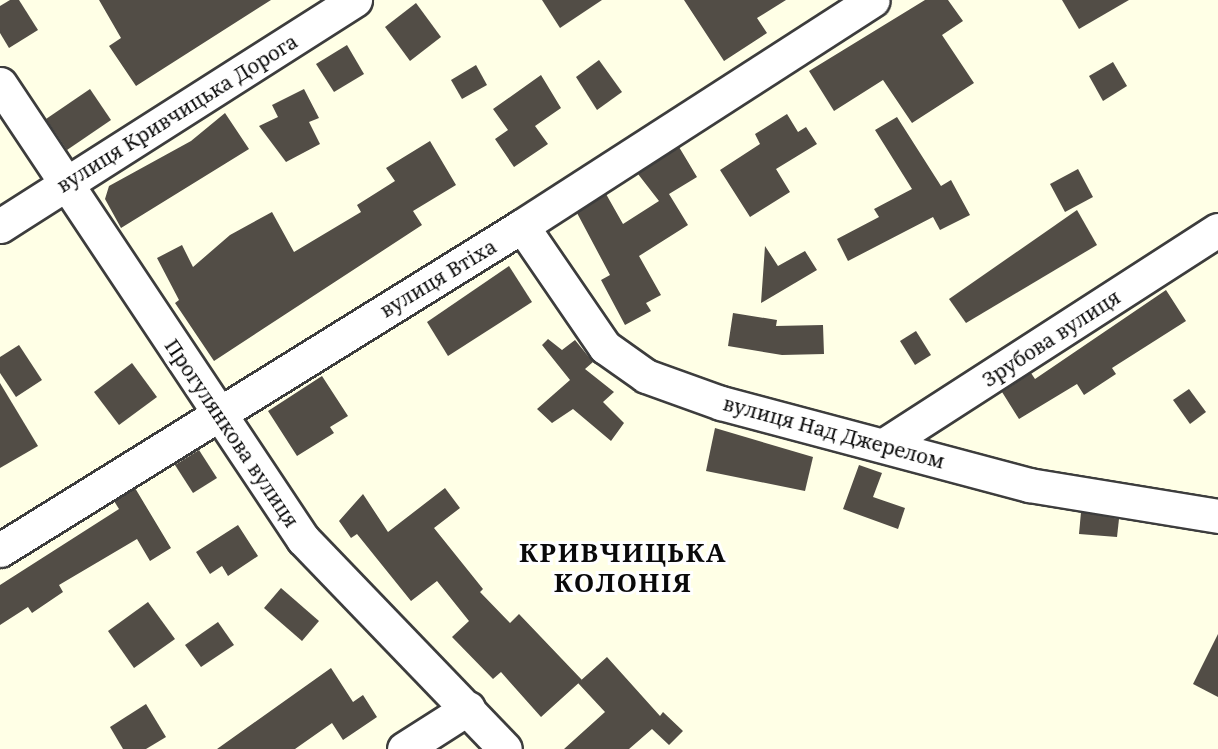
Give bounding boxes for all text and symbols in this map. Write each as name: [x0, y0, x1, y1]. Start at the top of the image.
street label: вулиця Кривчицька Дорога: [52, 29, 302, 197]
street label: вулиця Втіха: [375, 234, 501, 322]
street label: Зрубова вулиця: [977, 284, 1125, 392]
street label: Прогулянкова вулиця: [160, 334, 304, 532]
street label: вулиця Над Джерелом: [721, 391, 947, 473]
district label: КРИВЧИЦЬКА КОЛОНІЯ: [519, 537, 727, 598]

